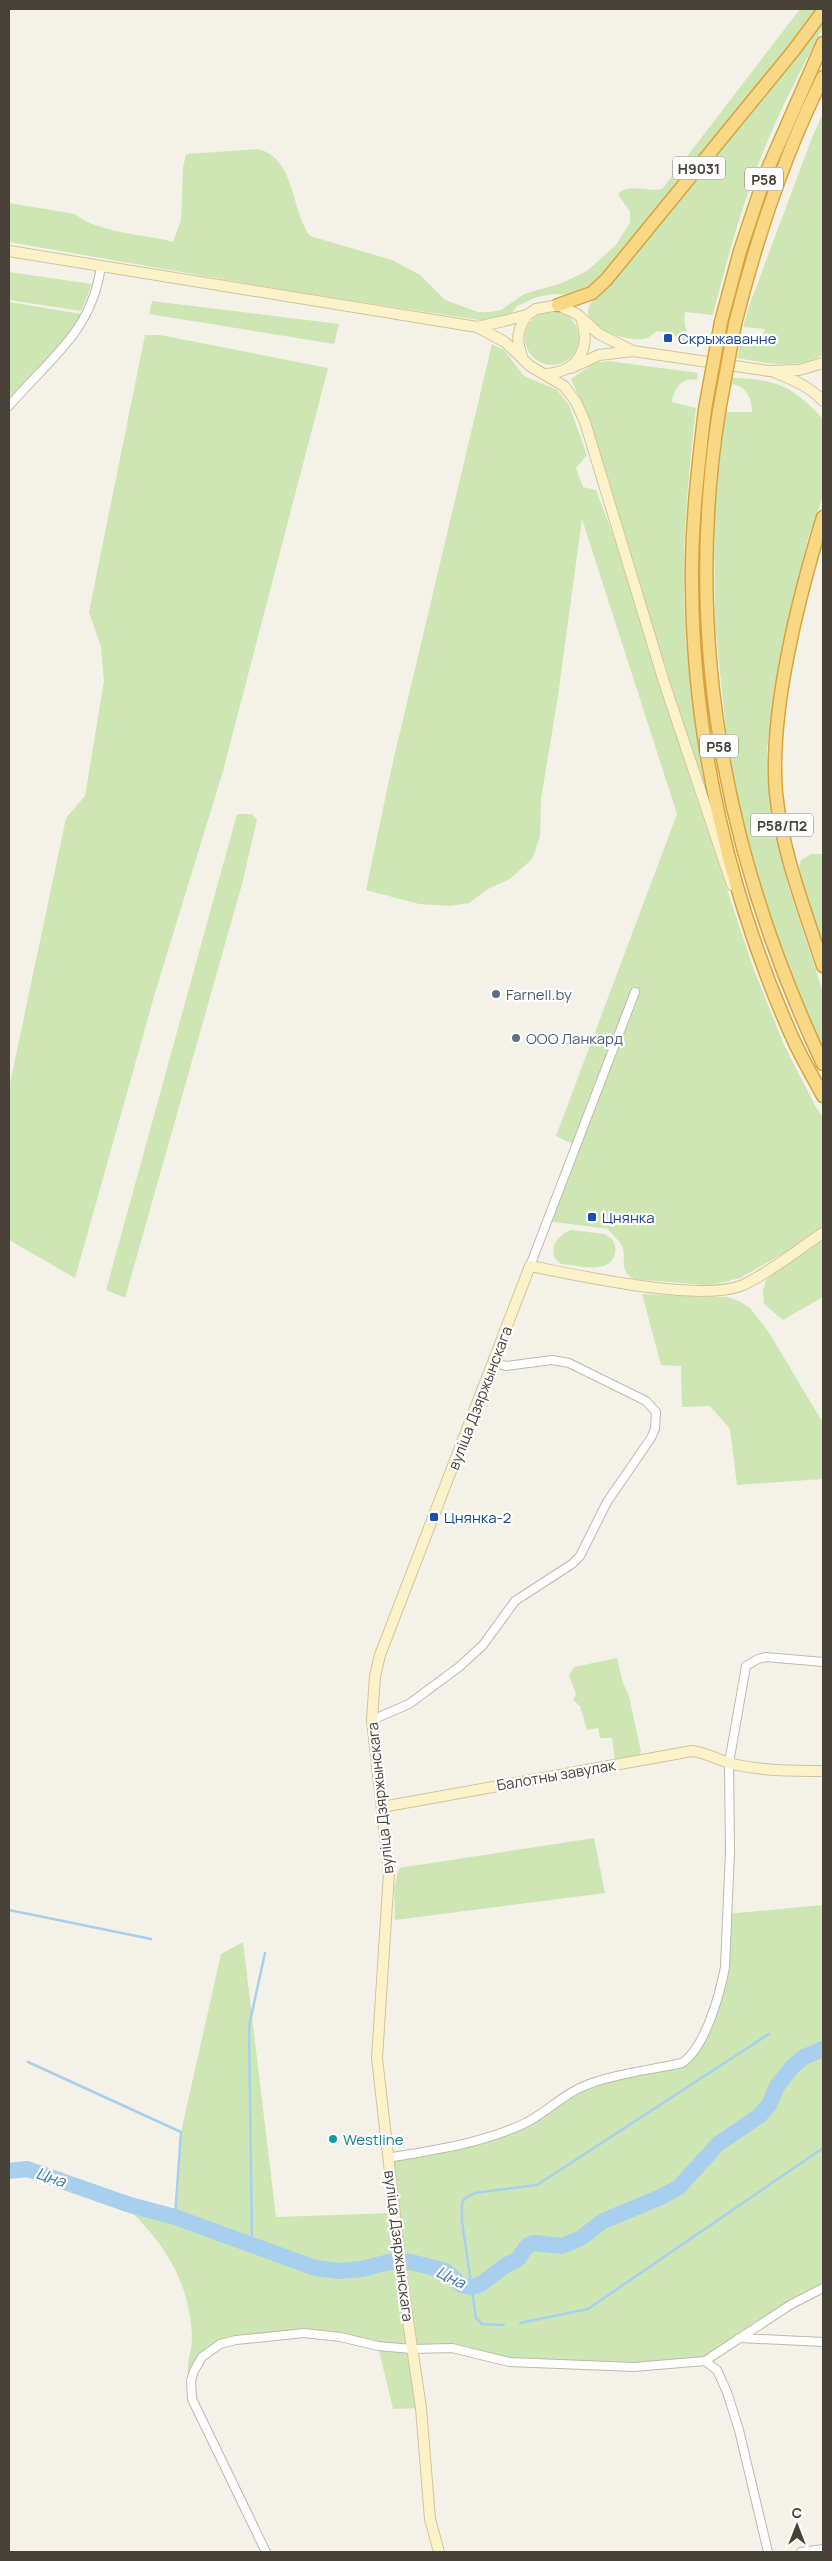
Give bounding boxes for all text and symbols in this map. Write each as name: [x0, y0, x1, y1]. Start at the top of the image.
road number: Н9031: [673, 156, 725, 180]
road number: Р58: [745, 168, 783, 190]
place label: Скрыжаванне: [678, 328, 777, 349]
marker: Скрыжаванне: [662, 332, 674, 344]
road number: Р58: [700, 734, 738, 758]
road number: Р58/П2: [751, 814, 813, 836]
place label: Farnell.by: [506, 984, 572, 1005]
marker: Farnell.by: [490, 988, 502, 1000]
place label: ООО Ланкард: [526, 1028, 623, 1049]
marker: ООО Ланкард: [510, 1032, 522, 1044]
place label: Цнянка: [602, 1207, 655, 1228]
marker: Цнянка: [586, 1211, 598, 1223]
street label: вуліца Дзяржынскага: [443, 1323, 517, 1473]
place label: Цнянка-2: [444, 1507, 511, 1528]
marker: Цнянка-2: [428, 1511, 440, 1523]
street label: вуліца Дзяржынскага: [362, 1721, 398, 1875]
street label: Балотны завулак: [495, 1754, 618, 1796]
place label: Westline: [343, 2129, 404, 2150]
marker: Westline: [327, 2133, 339, 2145]
water label: Цна: [33, 2162, 70, 2192]
street label: вуліца Дзяржынскага: [379, 2169, 419, 2323]
water label: Цна: [433, 2261, 470, 2294]
north arrow: [772, 2501, 822, 2551]
text: С: [792, 2503, 802, 2522]

